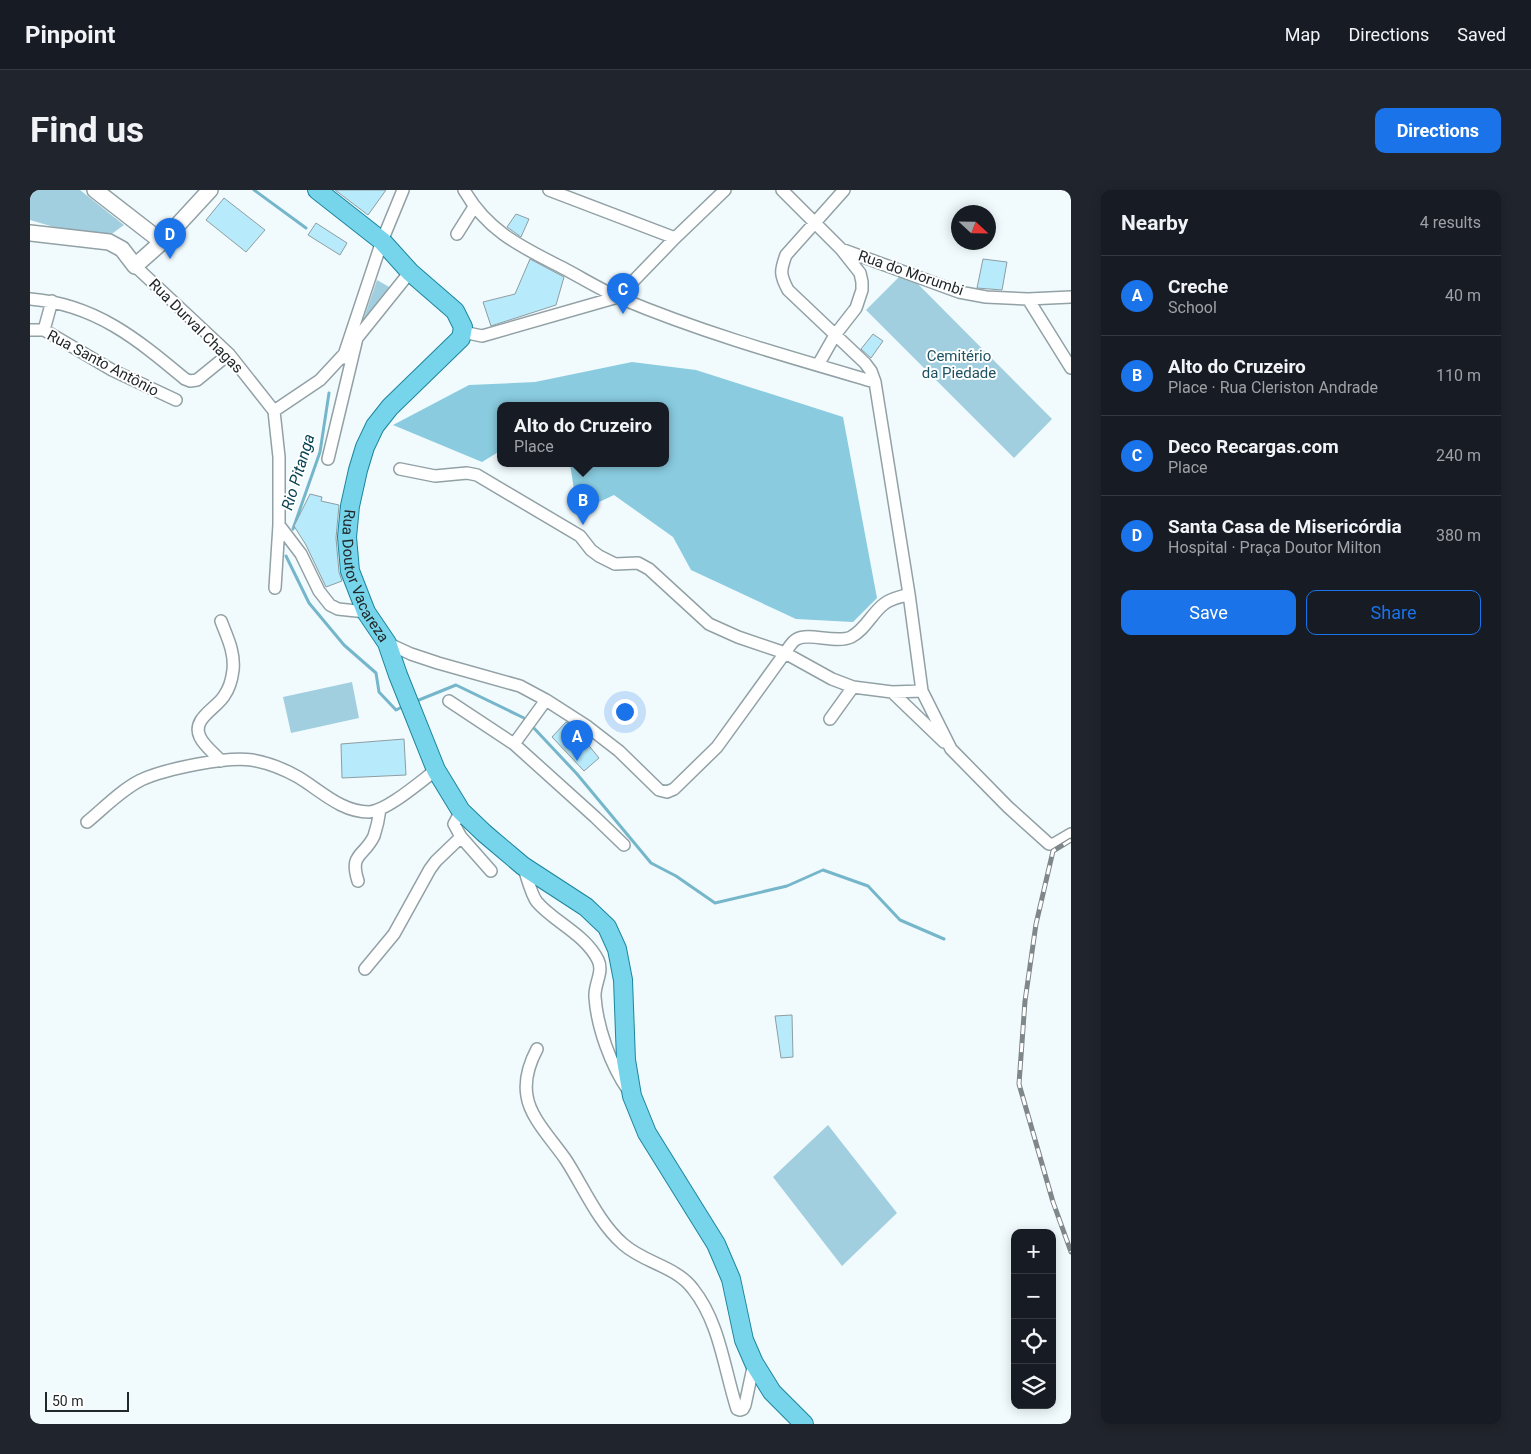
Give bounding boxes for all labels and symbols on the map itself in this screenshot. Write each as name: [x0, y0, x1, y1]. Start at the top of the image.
north arrow: [951, 205, 996, 250]
pin: D: [154, 218, 186, 259]
street label: Rua do Morumbi: [856, 247, 966, 299]
pin: C: [607, 273, 639, 314]
street label: Rua Durval Chagas: [145, 275, 247, 377]
street label: Rua Santo Antônio: [44, 326, 162, 400]
park label: Cemitério da Piedade: [922, 347, 996, 382]
water label: Rio Pitanga: [277, 431, 319, 513]
pin: B: [567, 484, 599, 525]
street label: Rua Doutor Vacareza: [338, 509, 393, 646]
your location: [612, 699, 638, 725]
pin: A: [561, 720, 593, 761]
scale bar: [45, 1389, 129, 1412]

